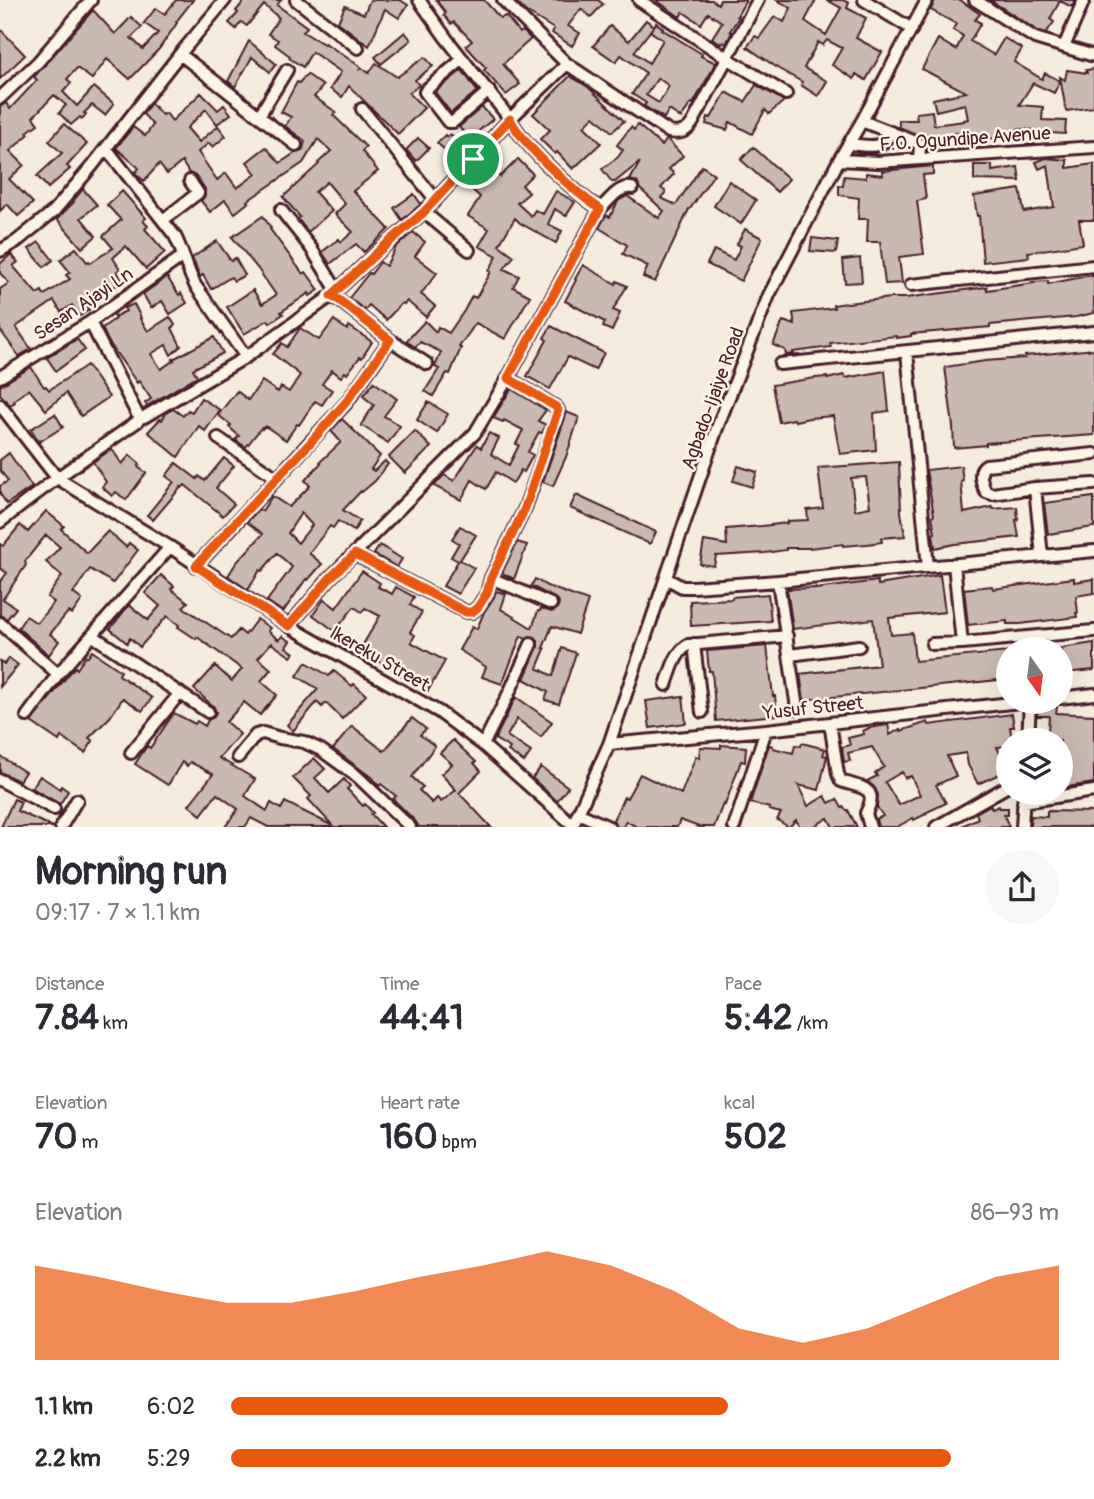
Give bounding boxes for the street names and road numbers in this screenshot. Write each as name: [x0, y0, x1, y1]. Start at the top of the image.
street label: F.O. Ogundipe Avenue: [879, 121, 1052, 157]
street label: Sesan Ajayi Ln: [29, 262, 138, 346]
street label: Agbado-Ijaiye Road: [676, 324, 750, 473]
street label: Ikereku Street: [325, 621, 434, 697]
street label: Yusuf Street: [761, 691, 865, 725]

